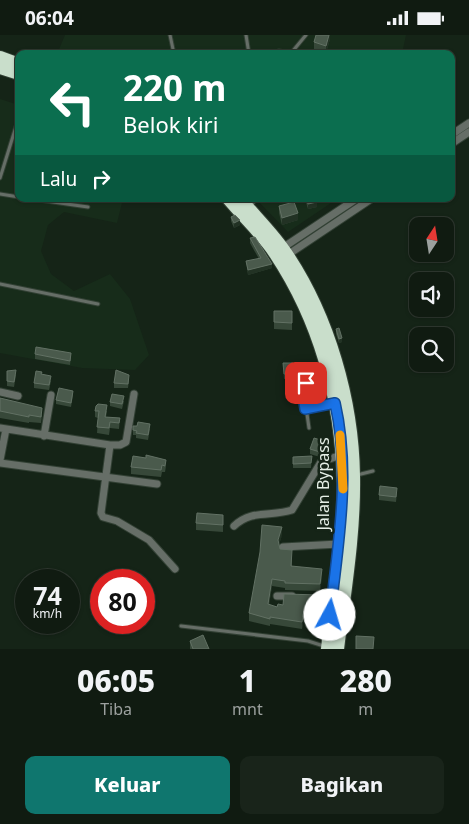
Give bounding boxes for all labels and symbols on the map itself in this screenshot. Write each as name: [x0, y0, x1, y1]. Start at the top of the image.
north arrow: [409, 217, 454, 263]
pin: [285, 362, 327, 404]
street label: Jalan Bypass: [312, 437, 334, 533]
speed limit sign: 80: [90, 569, 155, 634]
position arrow: [303, 588, 355, 640]

